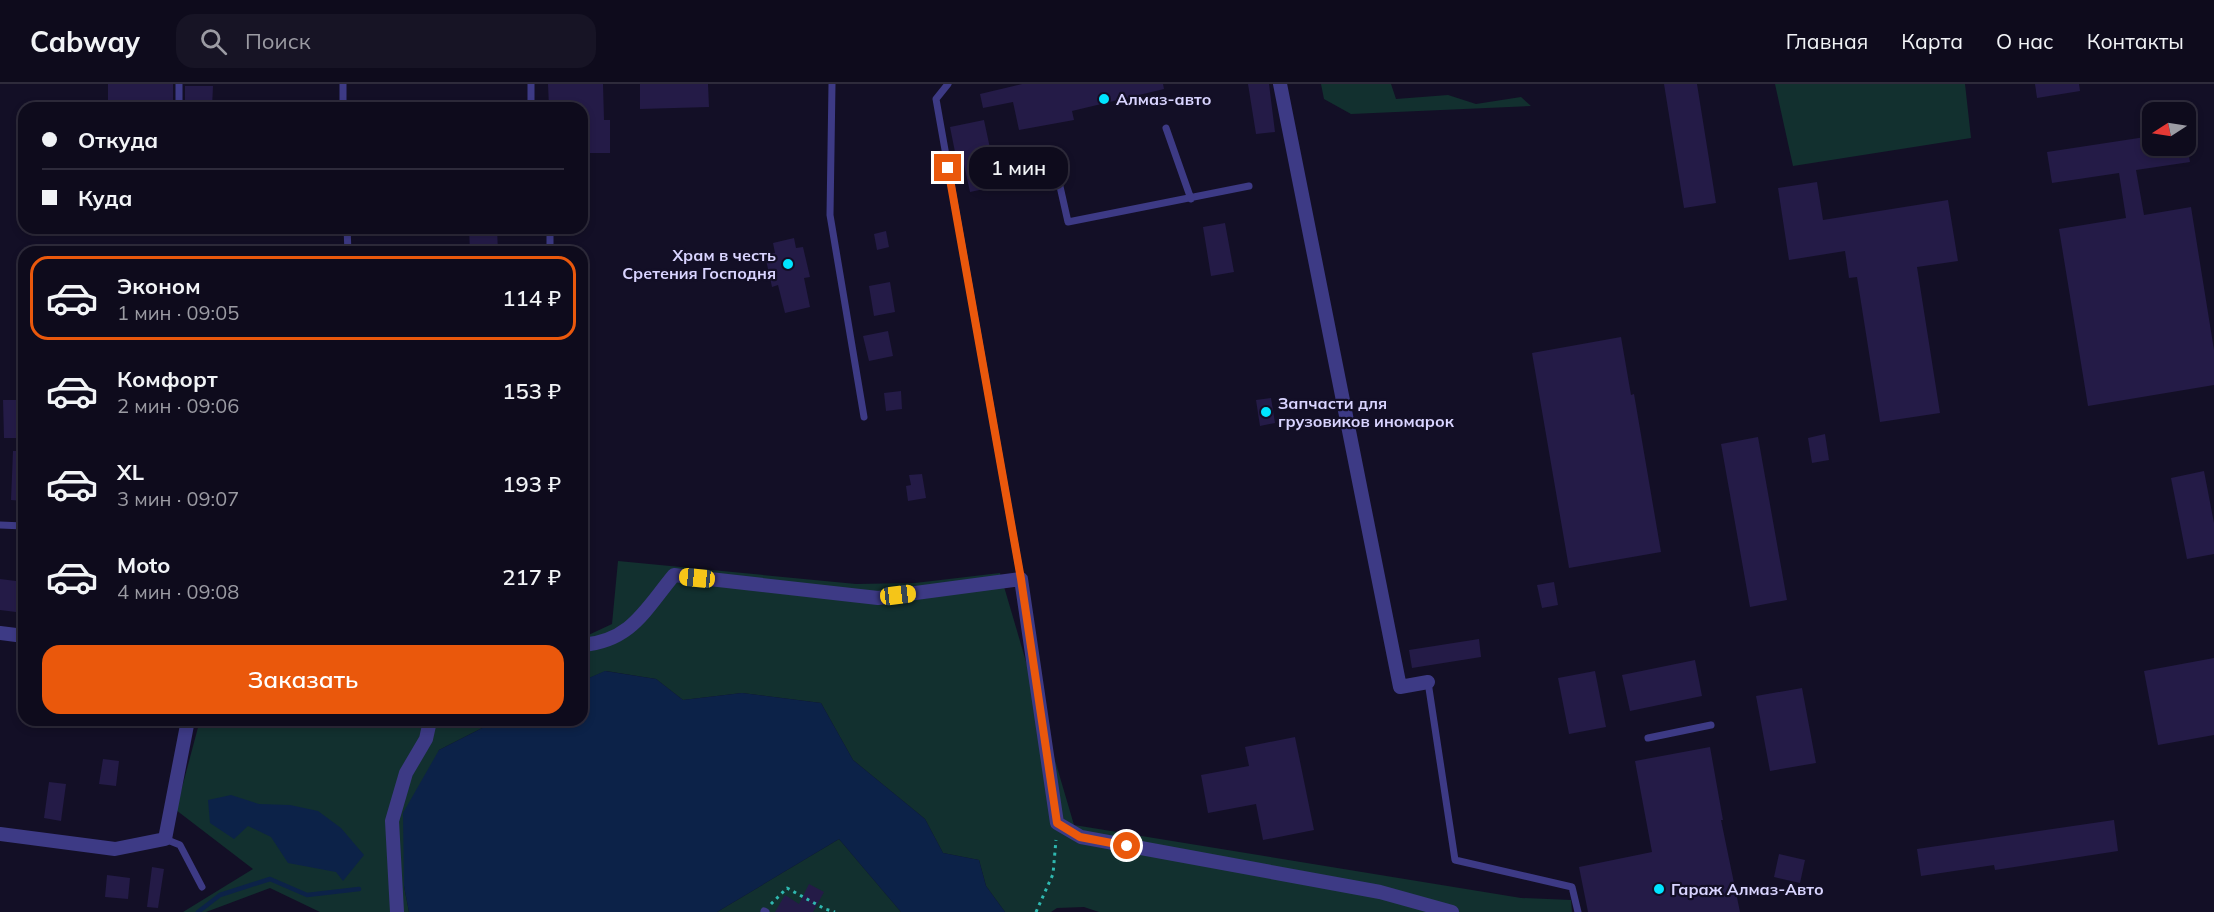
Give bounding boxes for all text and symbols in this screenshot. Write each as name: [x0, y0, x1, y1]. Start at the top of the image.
search box: [176, 14, 596, 68]
text: Cabway: [30, 24, 140, 59]
icon: search: [197, 25, 230, 58]
text: Поиск: [245, 27, 311, 55]
text: Главная: [1786, 28, 1868, 54]
text: Карта: [1901, 28, 1963, 54]
text: О нас: [1996, 28, 2054, 54]
text: Контакты: [2087, 28, 2184, 54]
place label: Алмаз-авто: [1116, 89, 1211, 109]
marker: Алмаз-авто: [1097, 92, 1111, 106]
north arrow: [2142, 102, 2196, 156]
map controls: [2142, 102, 2196, 156]
text: Откуда: [78, 126, 158, 154]
callout: 1 мин: [969, 147, 1068, 189]
route end: [934, 154, 961, 181]
text: 1 мин: [991, 155, 1046, 180]
text: Куда: [78, 184, 132, 212]
place label: Храм в честь Сретения Господня: [622, 245, 776, 283]
marker: Храм в честь Сретения Господня: [781, 257, 795, 271]
icon: car: [45, 271, 99, 325]
text: Эконом: [117, 272, 201, 300]
text: 114 ₽: [502, 284, 561, 312]
text: 1 мин · 09:05: [117, 300, 239, 325]
icon: car: [45, 364, 99, 418]
text: Комфорт: [117, 365, 218, 393]
text: 153 ₽: [502, 377, 561, 405]
text: 2 мин · 09:06: [117, 393, 239, 418]
place label: Запчасти для грузовиков иномарок: [1278, 393, 1455, 431]
marker: Запчасти для грузовиков иномарок: [1259, 405, 1273, 419]
icon: car: [45, 457, 99, 511]
text: XL: [117, 458, 144, 486]
text: 193 ₽: [502, 470, 561, 498]
text: 3 мин · 09:07: [117, 486, 239, 511]
icon: car: [45, 550, 99, 604]
text: Moto: [117, 551, 170, 579]
text: 217 ₽: [502, 563, 561, 591]
car: [678, 567, 716, 589]
text: 4 мин · 09:08: [117, 579, 239, 604]
car: [879, 584, 917, 606]
button: Заказать: [42, 645, 564, 714]
route start: [1113, 832, 1140, 859]
place label: Гараж Алмаз-Авто: [1671, 879, 1824, 899]
marker: Гараж Алмаз-Авто: [1652, 882, 1666, 896]

